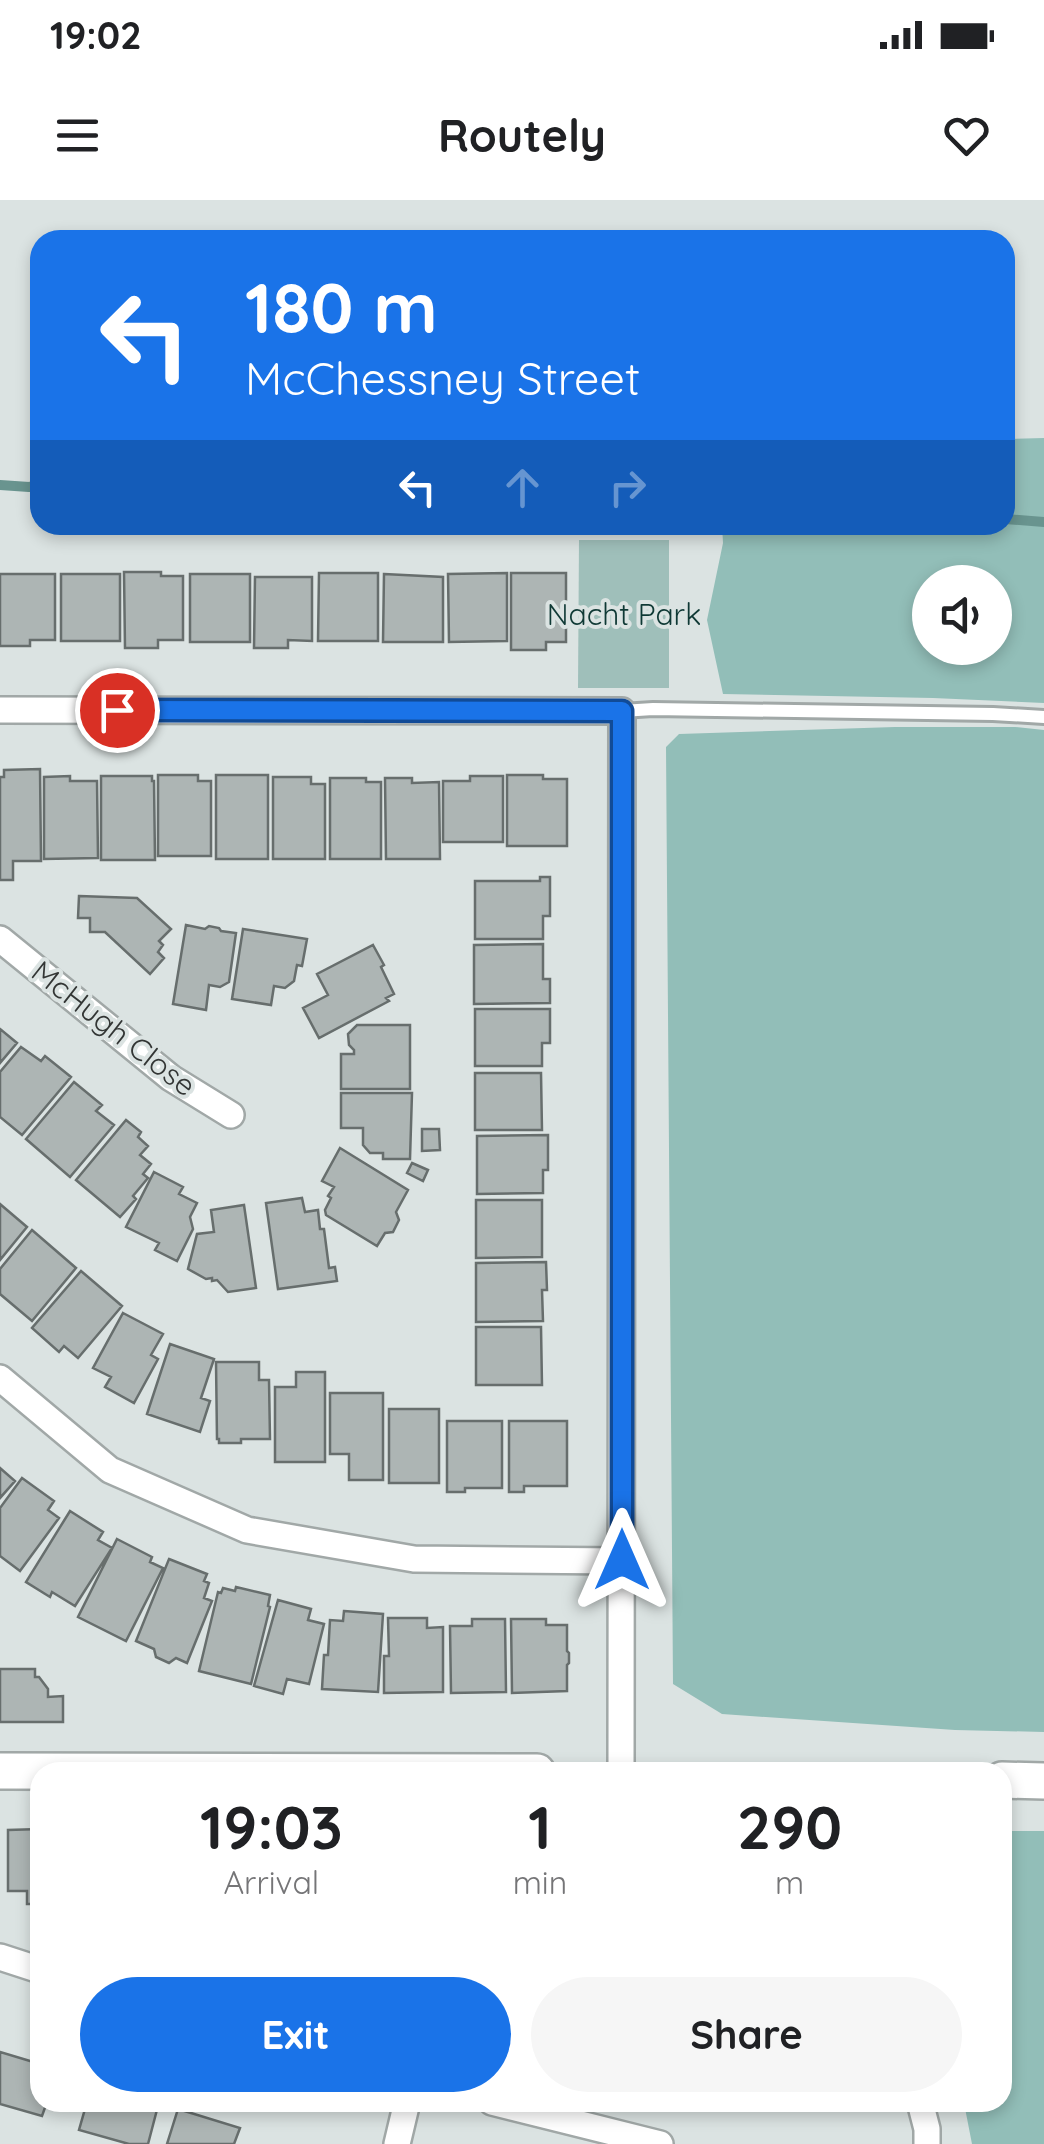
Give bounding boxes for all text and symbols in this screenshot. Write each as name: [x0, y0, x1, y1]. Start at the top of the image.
text: 19:02: [50, 11, 142, 59]
text: Routely: [438, 107, 606, 163]
icon: menu: [50, 108, 105, 163]
icon: heart: [939, 108, 994, 163]
text: 180 m: [245, 263, 438, 351]
icon: left: [80, 270, 210, 400]
text: McChessney Street: [245, 350, 640, 406]
icon: left: [390, 460, 445, 515]
icon: ahead: [495, 460, 550, 515]
icon: right: [600, 460, 655, 515]
map controls: [912, 565, 1012, 665]
button: sound: [912, 565, 1012, 665]
park label: Nacht Park: [547, 595, 701, 633]
pin: [75, 668, 160, 753]
icon: arrive: [90, 683, 145, 738]
street label: McHugh Close: [24, 952, 204, 1104]
position arrow: [570, 1508, 674, 1612]
text: 19:03: [200, 1789, 343, 1864]
text: 1: [528, 1789, 552, 1864]
text: 290: [737, 1789, 842, 1864]
text: Arrival: [223, 1862, 319, 1902]
text: min: [513, 1862, 567, 1902]
text: m: [775, 1862, 804, 1902]
button: Exit: [80, 1977, 511, 2092]
button: Share: [531, 1977, 962, 2092]

